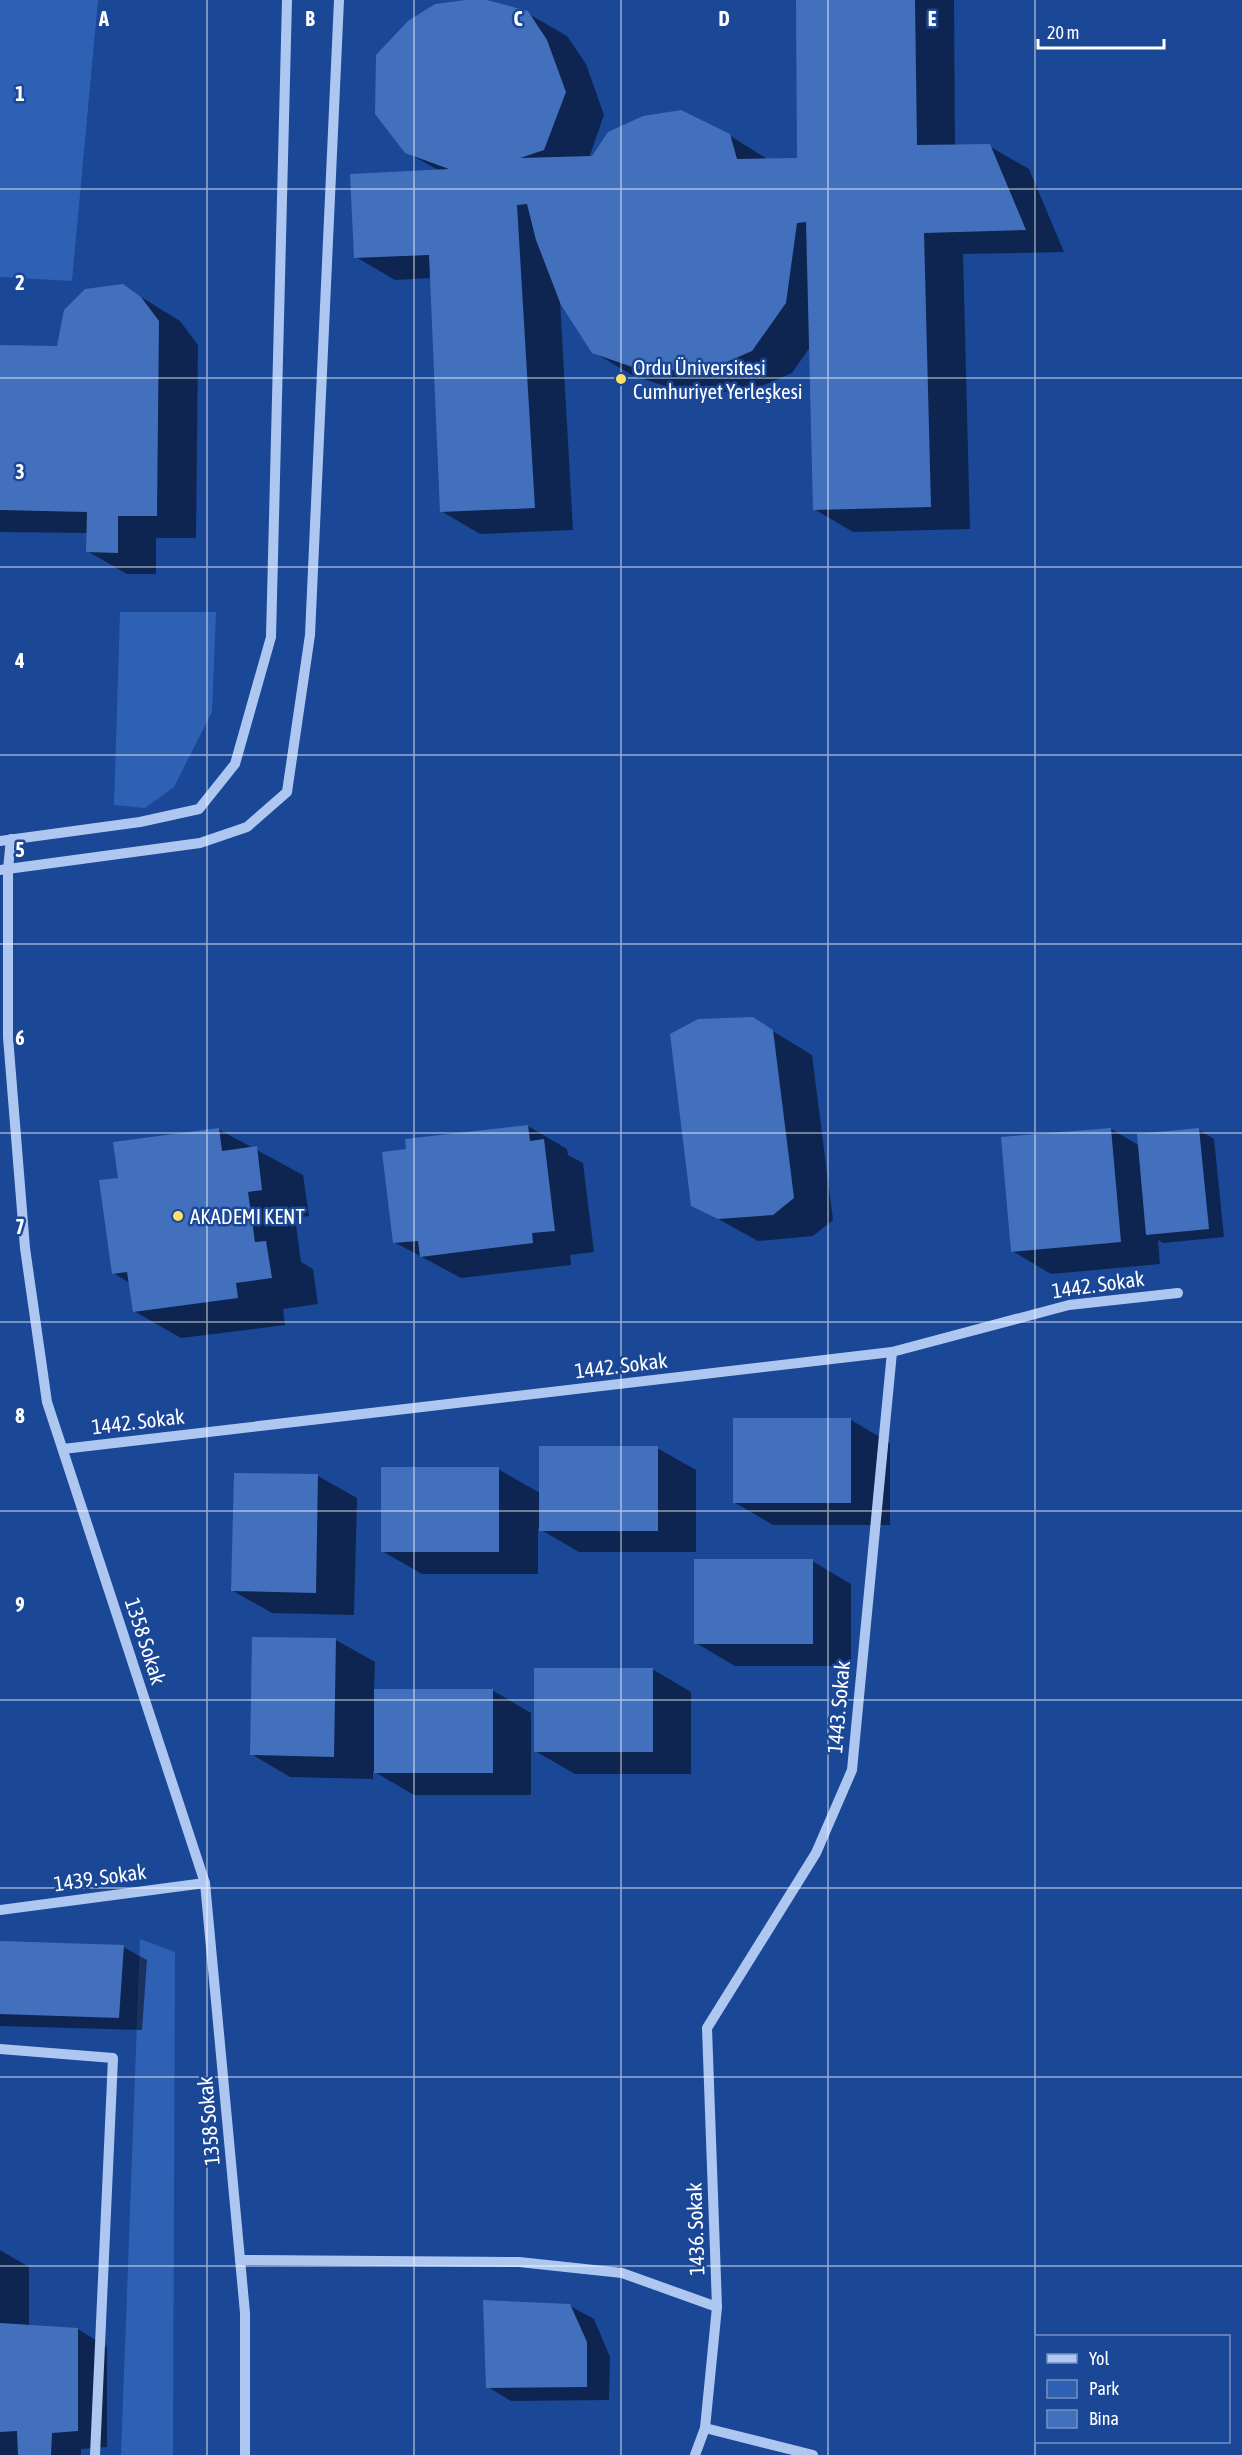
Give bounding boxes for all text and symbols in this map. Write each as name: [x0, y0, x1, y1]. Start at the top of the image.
text: A: [98, 7, 109, 30]
text: B: [305, 7, 315, 30]
text: C: [514, 7, 523, 30]
text: D: [718, 7, 730, 30]
text: E: [928, 7, 937, 30]
scale bar: [1038, 12, 1164, 50]
text: 20 m: [1047, 22, 1079, 43]
text: 1: [15, 82, 25, 105]
text: 2: [15, 271, 25, 294]
place label: Ordu Üniversitesi Cumhuriyet Yerleşkesi: [633, 355, 803, 403]
marker: Ordu Üniversitesi Cumhuriyet Yerleşkesi: [614, 372, 628, 386]
text: 3: [15, 460, 25, 483]
text: 4: [14, 649, 25, 672]
text: 5: [15, 838, 25, 861]
text: 6: [15, 1026, 25, 1049]
place label: AKADEMI KENT: [190, 1204, 305, 1228]
marker: AKADEMI KENT: [171, 1209, 185, 1223]
text: 7: [15, 1215, 25, 1238]
street label: 1442. Sokak: [1050, 1266, 1146, 1302]
street label: 1442. Sokak: [573, 1347, 669, 1383]
street label: 1442. Sokak: [90, 1403, 186, 1439]
text: 8: [15, 1404, 25, 1427]
text: 9: [15, 1593, 25, 1616]
street label: 1358 Sokak: [121, 1595, 171, 1687]
street label: 1443. Sokak: [822, 1660, 854, 1754]
street label: 1439. Sokak: [52, 1859, 148, 1895]
street label: 1358 Sokak: [192, 2075, 224, 2167]
street label: 1436. Sokak: [681, 2182, 709, 2276]
legend: [1035, 2335, 1230, 2443]
text: Yol: [1089, 2348, 1109, 2369]
text: Park: [1089, 2378, 1119, 2399]
text: Bina: [1089, 2408, 1119, 2429]

